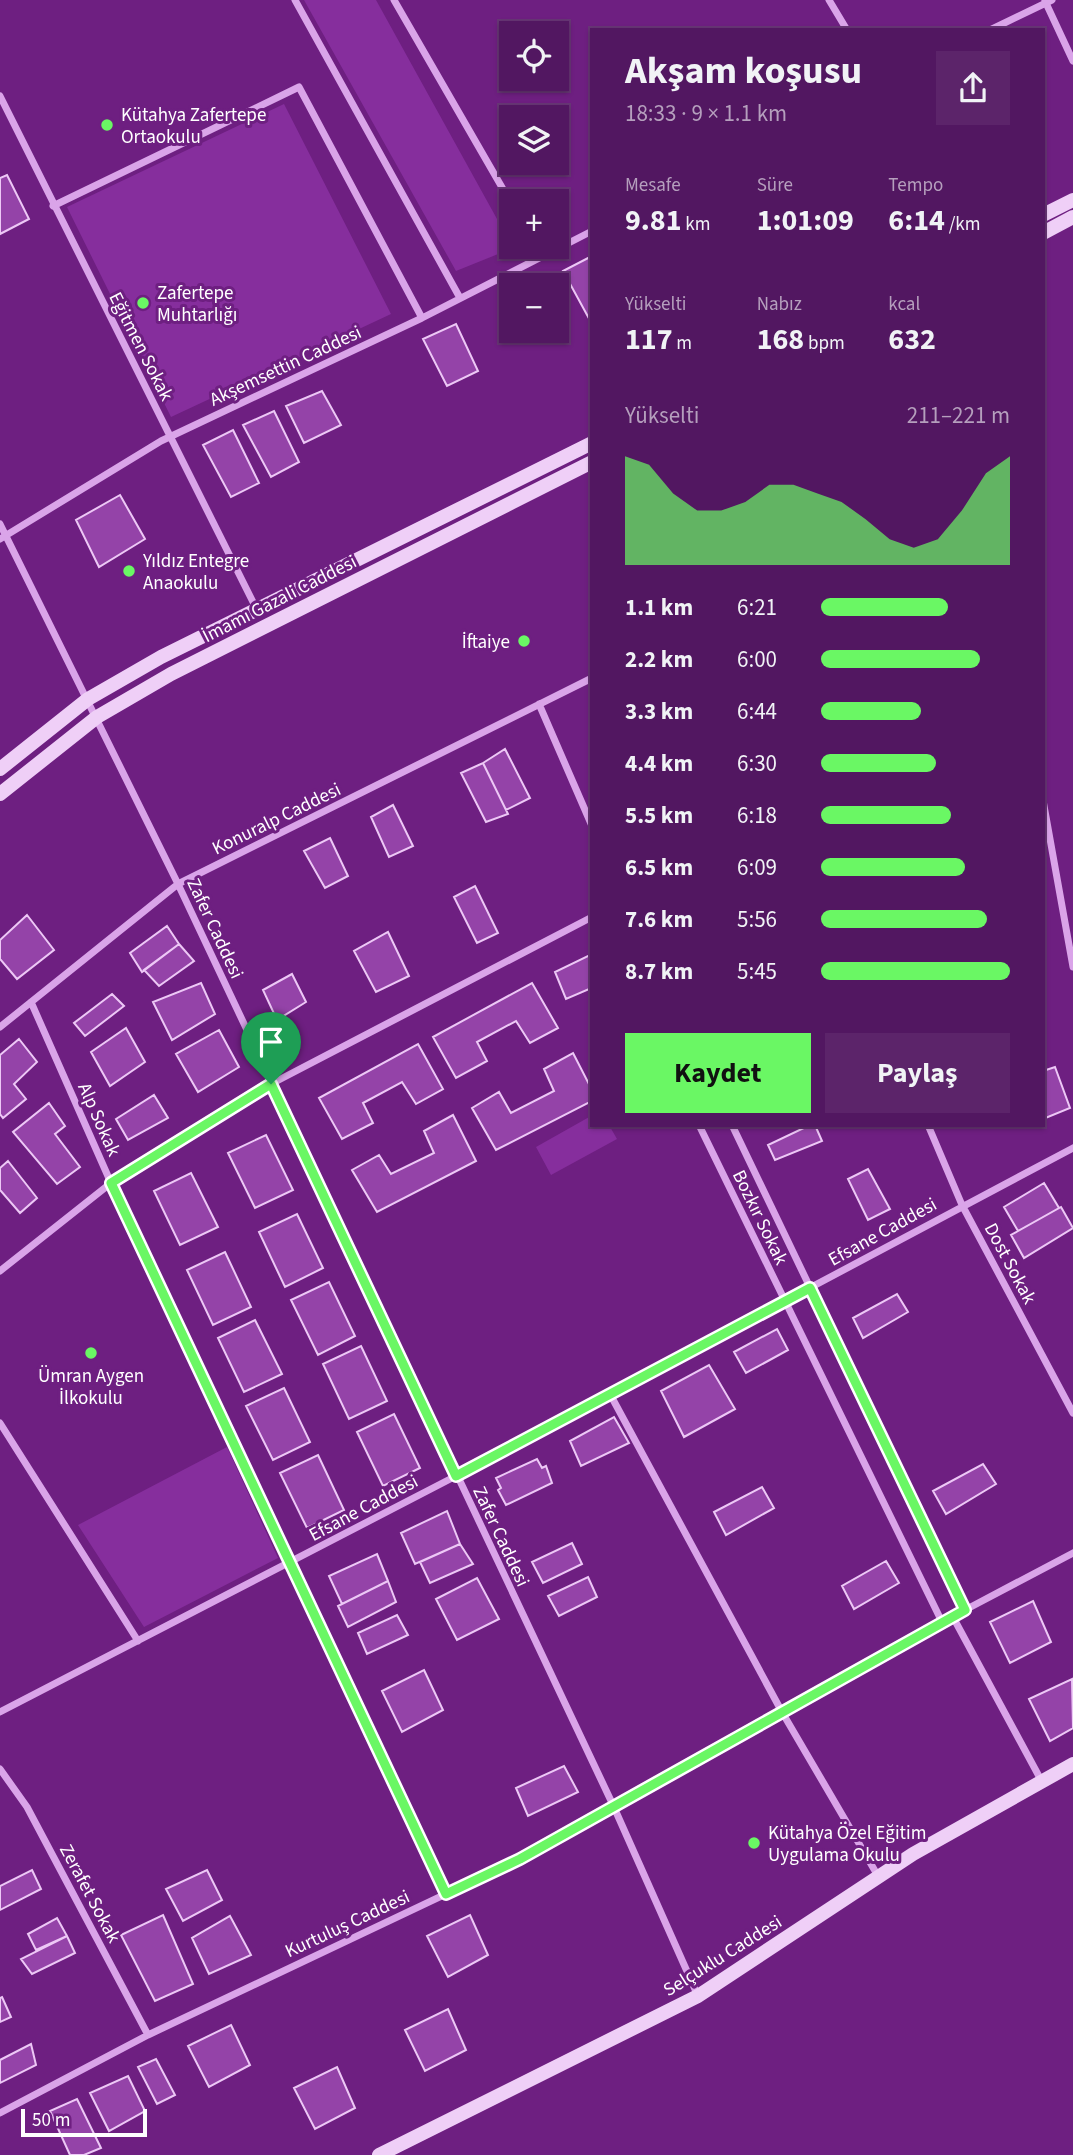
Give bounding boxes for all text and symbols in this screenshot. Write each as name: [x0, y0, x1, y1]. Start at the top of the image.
map controls: [499, 21, 569, 343]
button: locate: [499, 21, 569, 91]
text: Akşam koşusu: [625, 44, 862, 98]
button: share: [936, 51, 1010, 125]
text: 18:33 · 9 × 1.1 km: [625, 97, 787, 130]
place label: Kütahya Zafertepe Ortaokulu: [121, 102, 266, 151]
button: layers: [499, 105, 569, 175]
marker: Kütahya Zafertepe Ortaokulu: [99, 117, 115, 133]
text: Mesafe: [625, 172, 681, 199]
text: Süre: [757, 172, 793, 199]
text: Tempo: [888, 172, 943, 199]
button: +: [499, 189, 569, 259]
text: 9.81: [625, 199, 682, 242]
text: 1:01:09: [757, 199, 854, 242]
text: 6:14: [888, 199, 945, 242]
text: km: [682, 211, 711, 238]
text: /km: [945, 211, 980, 238]
button: −: [499, 273, 569, 343]
place label: Zafertepe Muhtarlığı: [157, 280, 237, 329]
street label: Eğitmen Sokak: [102, 288, 180, 406]
text: Yükselti: [625, 291, 686, 318]
text: Nabız: [757, 291, 802, 318]
text: kcal: [888, 291, 920, 318]
marker: Zafertepe Muhtarlığı: [135, 295, 151, 311]
text: 117: [625, 318, 673, 361]
text: 168: [757, 318, 804, 361]
text: 632: [888, 318, 936, 361]
street label: Akşemsettin Caddesi: [205, 319, 366, 413]
text: m: [673, 330, 692, 357]
text: bpm: [804, 330, 845, 357]
text: Yükselti: [625, 399, 699, 432]
text: 211–221 m: [907, 399, 1010, 432]
place label: Yıldız Entegre Anaokulu: [142, 548, 249, 597]
street label: İmamı Gazali Caddesi: [198, 549, 362, 650]
marker: Yıldız Entegre Anaokulu: [121, 563, 137, 579]
text: 1.1 km: [625, 591, 693, 624]
text: 6:21: [737, 591, 777, 624]
place label: İftaiye: [462, 629, 510, 656]
marker: İftaiye: [516, 633, 532, 649]
text: 2.2 km: [625, 643, 693, 676]
text: 6:00: [737, 643, 777, 676]
text: 3.3 km: [625, 695, 693, 728]
text: 6:44: [737, 695, 777, 728]
text: 4.4 km: [625, 747, 693, 780]
text: 6:30: [737, 747, 777, 780]
street label: Konuralp Caddesi: [208, 776, 346, 862]
text: 5.5 km: [625, 799, 693, 832]
text: 6:18: [737, 799, 777, 832]
text: 6.5 km: [625, 851, 693, 884]
text: 6:09: [737, 851, 777, 884]
street label: Zafer Caddesi: [180, 874, 250, 983]
text: 7.6 km: [625, 903, 693, 936]
text: 5:56: [737, 903, 777, 936]
text: 8.7 km: [625, 955, 693, 988]
text: 5:45: [737, 955, 777, 988]
pin: [241, 1012, 301, 1084]
icon: arrive: [252, 1023, 290, 1061]
button: Kaydet: [625, 1033, 811, 1113]
button: Paylaş: [825, 1033, 1010, 1113]
street label: Alp Sokak: [70, 1078, 127, 1161]
street label: Bozkır Sokak: [725, 1166, 795, 1270]
street label: Efsane Caddesi: [824, 1191, 942, 1273]
street label: Dost Sokak: [977, 1218, 1043, 1310]
marker: Ümran Aygen İlkokulu: [83, 1345, 99, 1361]
place label: Ümran Aygen İlkokulu: [38, 1363, 144, 1412]
street label: Efsane Caddesi: [304, 1468, 423, 1548]
street label: Zafer Caddesi: [466, 1482, 536, 1591]
place label: Kütahya Özel Eğitim Uygulama Okulu: [768, 1820, 926, 1869]
marker: Kütahya Özel Eğitim Uygulama Okulu: [746, 1835, 762, 1851]
street label: Zerafet Sokak: [52, 1839, 127, 1948]
street label: Kurtuluş Caddesi: [281, 1884, 414, 1965]
street label: Selçuklu Caddesi: [658, 1909, 787, 2004]
scale bar: [21, 2106, 147, 2138]
text: 50 m: [32, 2107, 70, 2134]

